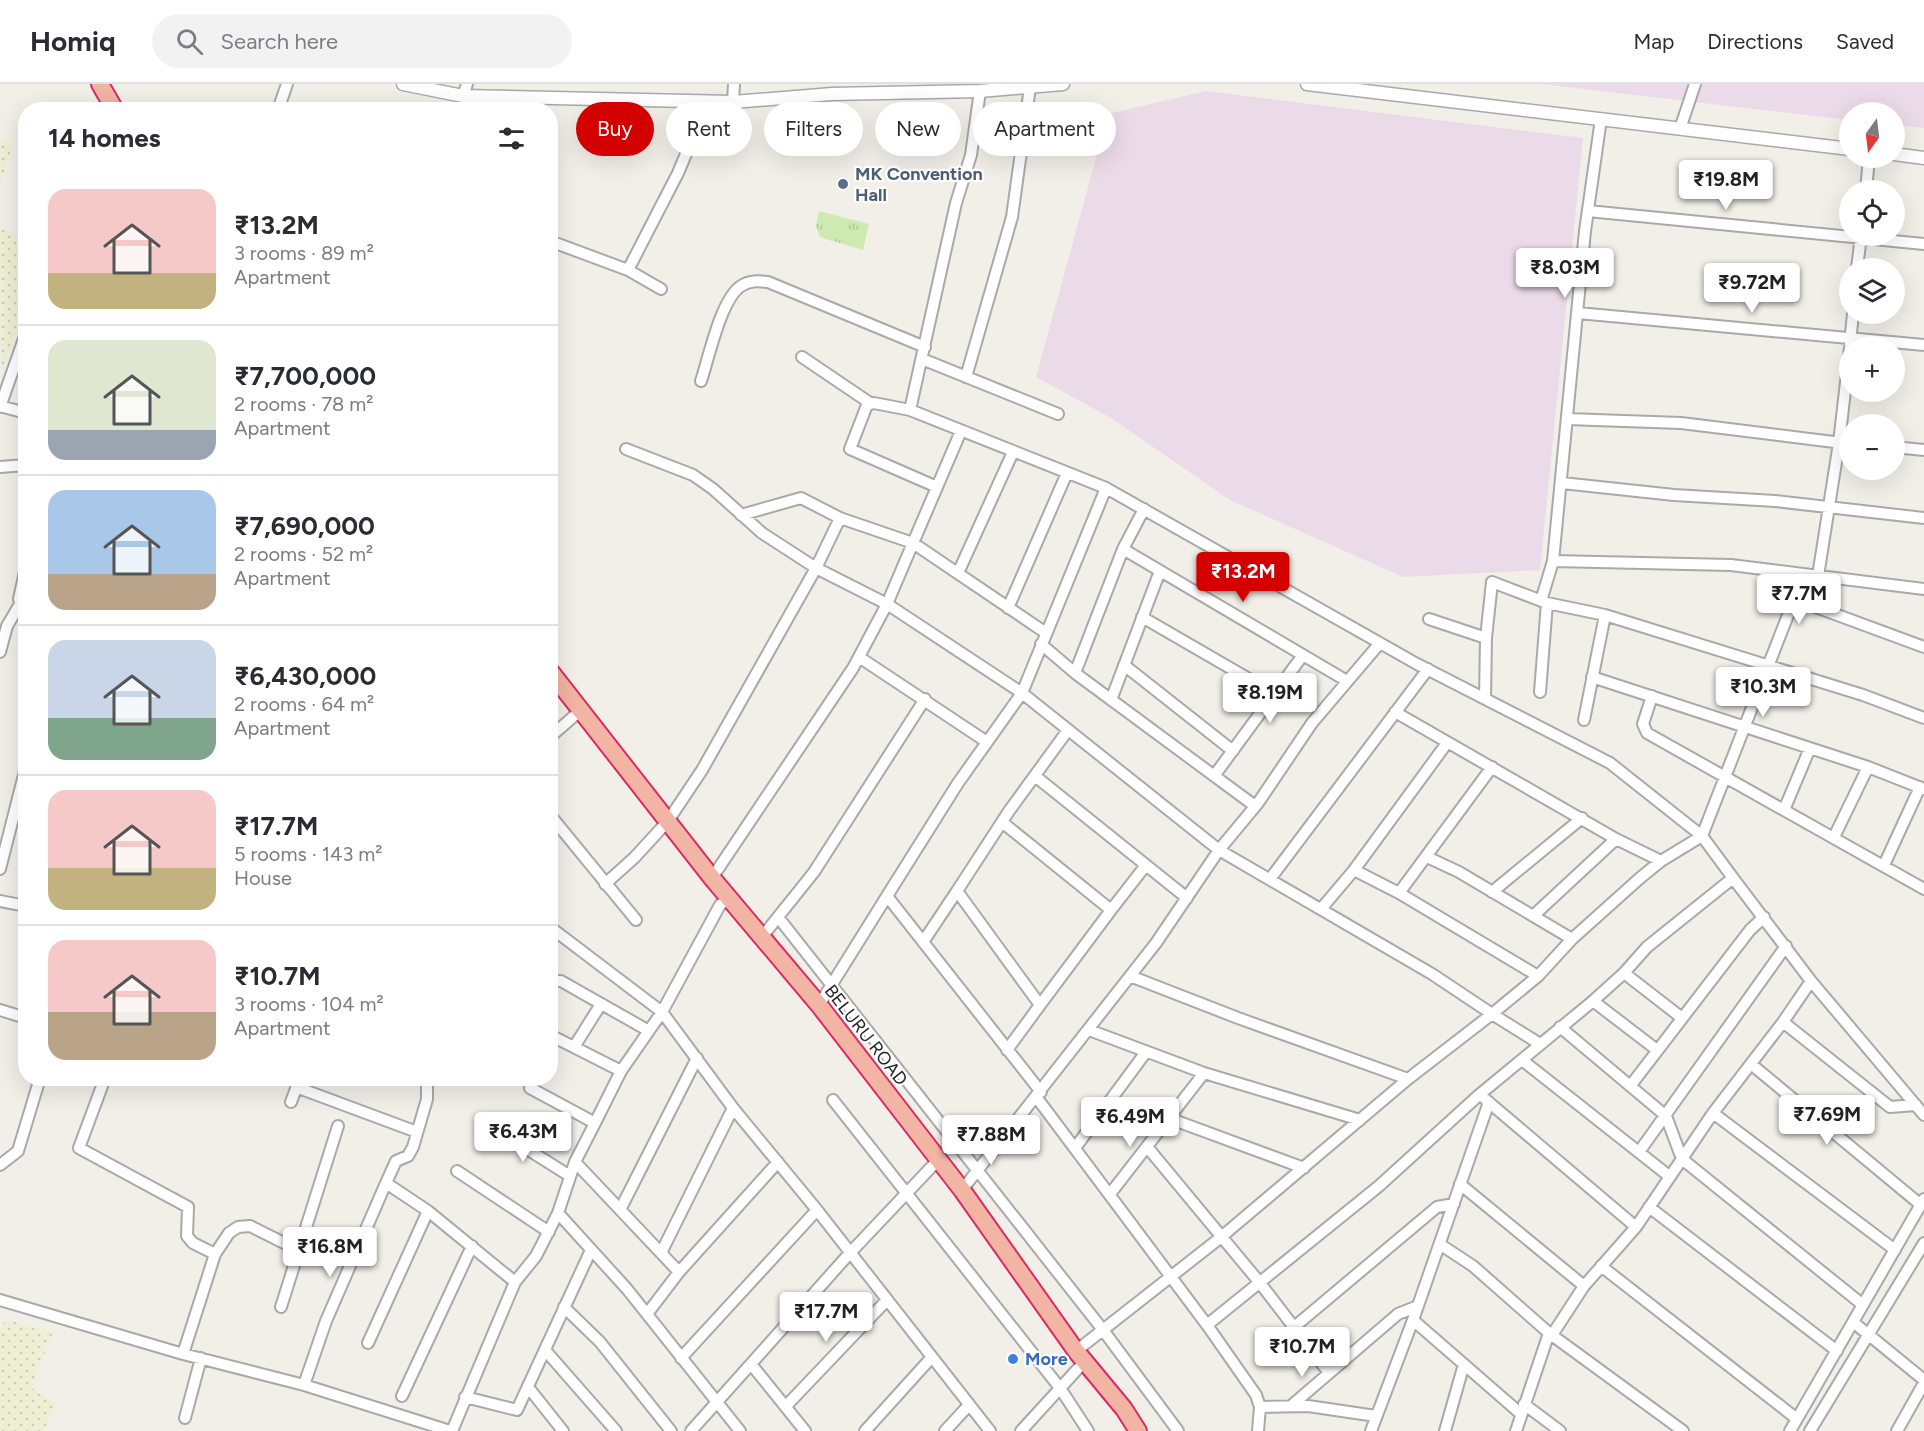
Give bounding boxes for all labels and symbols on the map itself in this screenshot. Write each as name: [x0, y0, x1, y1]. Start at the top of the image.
north arrow: [1839, 102, 1905, 168]
pin: ₹19.8M: [1677, 160, 1775, 211]
place label: MK Convention Hall: [855, 163, 983, 206]
marker: MK Convention Hall: [836, 177, 850, 191]
pin: ₹8.03M: [1516, 248, 1614, 299]
pin: ₹9.72M: [1703, 263, 1801, 314]
pin: ₹13.2M: [1194, 552, 1292, 603]
pin: ₹7.7M: [1757, 574, 1841, 625]
pin: ₹10.3M: [1714, 667, 1812, 718]
pin: ₹8.19M: [1221, 673, 1319, 724]
street label: BELURU ROAD: [820, 980, 912, 1090]
pin: ₹7.69M: [1778, 1095, 1876, 1146]
pin: ₹6.49M: [1081, 1097, 1179, 1148]
pin: ₹6.43M: [474, 1112, 572, 1163]
pin: ₹7.88M: [942, 1115, 1040, 1166]
pin: ₹16.8M: [281, 1227, 379, 1278]
pin: ₹17.7M: [777, 1292, 875, 1343]
pin: ₹10.7M: [1253, 1327, 1351, 1378]
place label: More: [1025, 1348, 1068, 1370]
marker: More: [1006, 1352, 1020, 1366]

